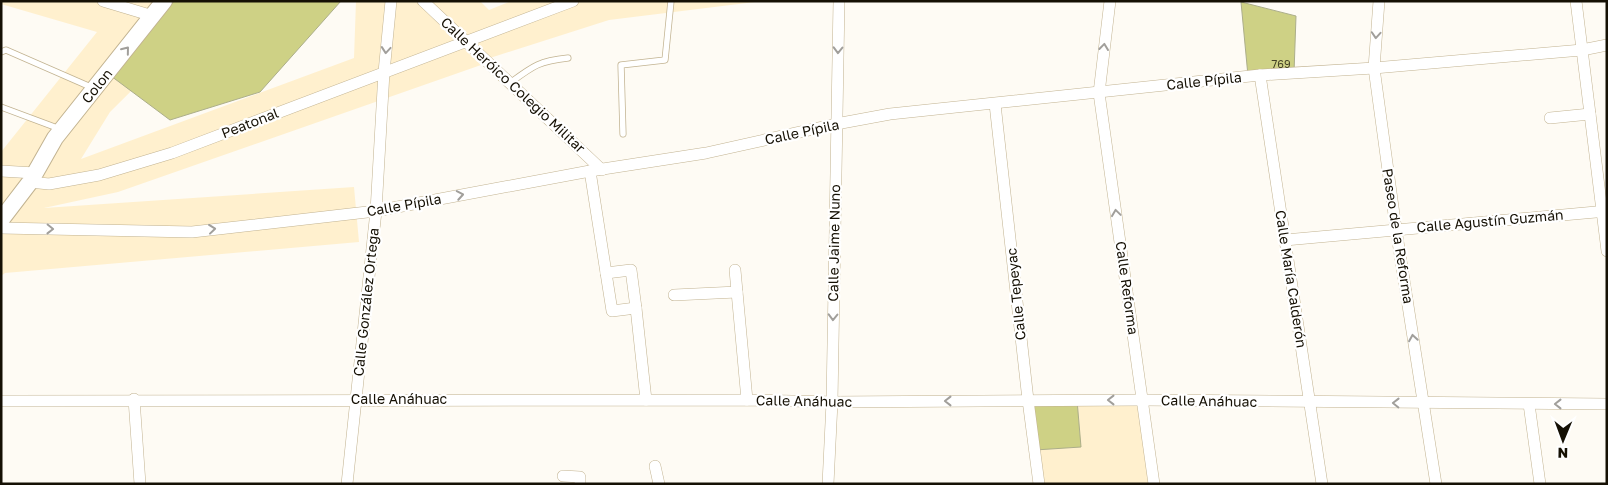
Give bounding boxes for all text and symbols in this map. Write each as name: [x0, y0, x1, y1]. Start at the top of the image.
street label: Calle Heróico Colegio Militar: [438, 13, 589, 156]
one-way arrow: [1371, 31, 1382, 39]
one-way arrow: [1099, 43, 1109, 51]
one-way arrow: [120, 46, 129, 55]
one-way arrow: [381, 46, 392, 54]
one-way arrow: [833, 46, 843, 54]
house number: 769: [1271, 57, 1291, 70]
street label: Colon: [78, 65, 116, 106]
street label: Calle Pípila: [1165, 68, 1242, 93]
street label: Peatonal: [219, 104, 281, 141]
street label: Calle Pípila: [763, 115, 841, 148]
street label: Paseo de la Reforma: [1379, 167, 1418, 305]
street label: Calle Jaime Nuno: [824, 184, 843, 302]
street label: Calle Pípila: [365, 190, 443, 219]
one-way arrow: [455, 191, 464, 201]
street label: Calle Agustín Guzmán: [1416, 206, 1564, 235]
one-way arrow: [1111, 209, 1122, 217]
street label: Calle María Calderón: [1272, 209, 1311, 349]
one-way arrow: [46, 224, 54, 234]
one-way arrow: [209, 224, 217, 235]
street label: Calle González Ortega: [349, 227, 382, 377]
street label: Calle Reforma: [1113, 240, 1142, 336]
street label: Calle Tepeyac: [1002, 247, 1029, 341]
one-way arrow: [828, 314, 838, 322]
one-way arrow: [1409, 334, 1419, 342]
street label: Calle Anáhuac: [351, 390, 448, 407]
street label: Calle Anáhuac: [756, 391, 853, 410]
street label: Calle Anáhuac: [1161, 391, 1258, 410]
one-way arrow: [1106, 395, 1114, 405]
one-way arrow: [944, 396, 952, 406]
one-way arrow: [1391, 398, 1399, 408]
one-way arrow: [1554, 399, 1562, 409]
north arrow: [1538, 415, 1588, 465]
text: N: [1557, 445, 1568, 462]

